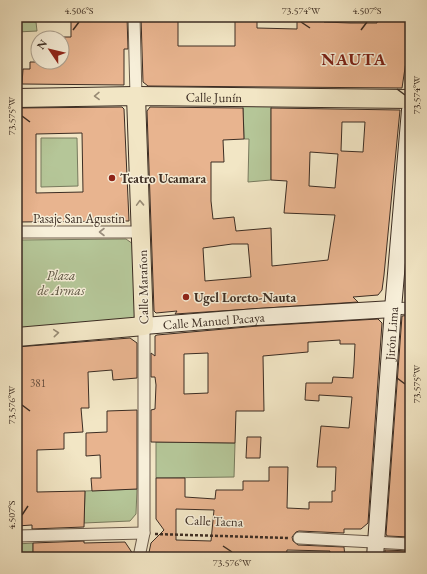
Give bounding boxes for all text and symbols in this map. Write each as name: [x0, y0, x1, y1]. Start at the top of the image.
text: 4.506°S: [64, 4, 94, 17]
text: 73.574°W: [282, 4, 321, 17]
text: 4.507°S: [352, 4, 382, 17]
north arrow: [30, 30, 70, 70]
text: N: [34, 37, 50, 52]
district label: NAUTA: [321, 48, 387, 70]
text: 73.574°W: [410, 75, 423, 114]
street label: Calle Junín: [186, 88, 242, 106]
one-way arrow: [94, 92, 100, 101]
text: 73.575°W: [5, 96, 18, 135]
place label: Teatro Ucamara: [120, 170, 206, 187]
marker: Teatro Ucamara: [107, 173, 117, 183]
one-way arrow: [136, 200, 144, 206]
street label: Pasaje San Agustin: [33, 210, 125, 227]
one-way arrow: [99, 228, 105, 236]
street label: Calle Marañon: [134, 249, 152, 324]
park label: Plaza de Armas: [37, 267, 85, 299]
place label: Ugel Loreto-Nauta: [194, 289, 296, 306]
marker: Ugel Loreto-Nauta: [181, 292, 191, 302]
street label: Jirón Lima: [381, 305, 402, 362]
street label: Calle Manuel Pacaya: [162, 308, 266, 333]
one-way arrow: [53, 329, 59, 338]
text: 73.575°W: [410, 364, 423, 403]
house number: 381: [30, 376, 46, 390]
text: 73.576°W: [5, 385, 18, 424]
text: 4.507°S: [5, 500, 18, 530]
street label: Calle Tacna: [185, 511, 244, 531]
text: 73.576°W: [213, 556, 252, 569]

